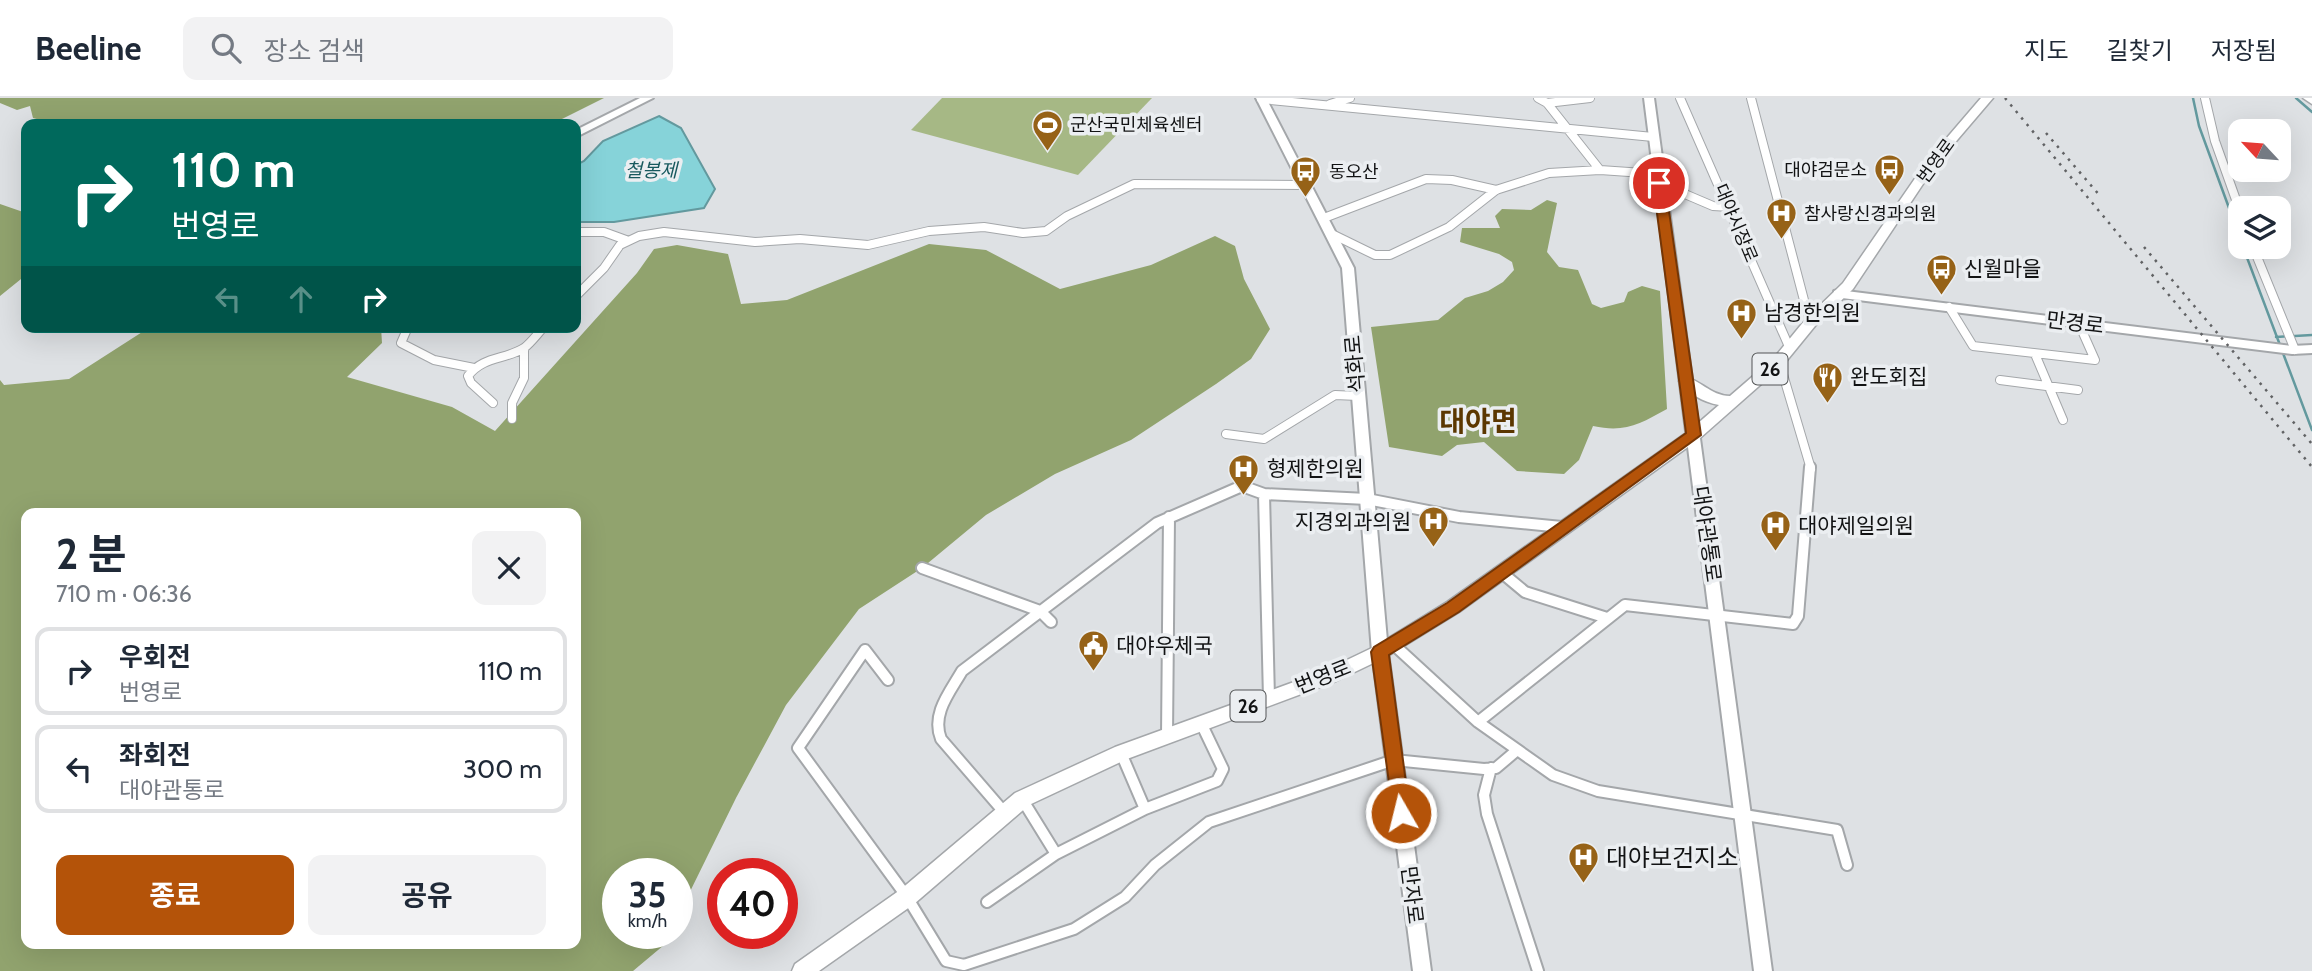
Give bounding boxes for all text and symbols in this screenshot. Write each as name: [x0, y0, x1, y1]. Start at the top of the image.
search box: [183, 17, 673, 80]
text: Beeline: [35, 28, 141, 68]
icon: search: [207, 29, 245, 67]
text: 장소 검색: [263, 35, 365, 67]
text: 지도: [2024, 36, 2069, 65]
text: 길찾기: [2107, 36, 2173, 65]
text: 저장됨: [2211, 36, 2277, 65]
sports icon: 군산국민체육센터: [1030, 108, 1064, 152]
place label: 군산국민체육센터: [1070, 114, 1202, 136]
north arrow: [2228, 119, 2291, 182]
map controls: [2228, 119, 2291, 259]
street label: 번영로: [1912, 134, 1960, 188]
text: 110 m: [171, 140, 295, 199]
icon: right: [56, 147, 147, 238]
pin: [1629, 153, 1689, 213]
bus stop icon: 대야검문소: [1873, 153, 1907, 197]
bus stop icon: 동오산: [1289, 155, 1323, 199]
water label: 철봉제: [625, 159, 680, 182]
place label: 대야검문소: [1784, 159, 1867, 181]
place label: 동오산: [1329, 161, 1379, 183]
icon: arrive: [1640, 164, 1678, 202]
street label: 대야시장로: [1710, 181, 1762, 265]
button: layers: [2228, 196, 2291, 259]
hospital icon: 참사랑신경과의원: [1764, 197, 1798, 241]
place label: 참사랑신경과의원: [1804, 203, 1936, 225]
text: 번영로: [171, 206, 259, 245]
bus stop icon: 신월마을: [1924, 252, 1958, 296]
place label: 신월마을: [1964, 256, 2041, 281]
icon: left: [209, 280, 247, 318]
icon: ahead: [282, 280, 320, 318]
icon: right: [355, 280, 393, 318]
hospital icon: 남경한의원: [1724, 296, 1758, 340]
place label: 남경한의원: [1764, 300, 1861, 325]
street label: 만경로: [2045, 307, 2105, 338]
street label: 석화로: [1340, 334, 1369, 394]
road number: 26: [1752, 354, 1788, 384]
restaurant icon: 완도회집: [1810, 360, 1844, 404]
place label: 완도회집: [1850, 364, 1927, 389]
district label: 대야면: [1439, 404, 1517, 438]
hospital icon: 형제한의원: [1227, 452, 1261, 496]
place label: 형제한의원: [1267, 456, 1364, 481]
street label: 대야관통로: [1688, 484, 1727, 584]
hospital icon: 지경외과의원: [1417, 505, 1451, 549]
place label: 지경외과의원: [1295, 509, 1411, 534]
hospital icon: 대야제일의원: [1758, 509, 1792, 553]
place label: 대야제일의원: [1798, 513, 1914, 538]
text: 2 분: [56, 528, 126, 580]
button: close: [472, 531, 546, 605]
text: 710 m · 06:36: [56, 580, 192, 608]
public building icon: 대야우체국: [1076, 629, 1110, 673]
place label: 대야우체국: [1116, 633, 1213, 658]
text: 우회전: [119, 641, 191, 673]
icon: right: [60, 652, 98, 690]
street label: 번영로: [1291, 654, 1354, 699]
text: 110 m: [478, 655, 542, 687]
text: 번영로: [119, 678, 182, 706]
road number: 26: [1230, 691, 1266, 722]
text: 좌회전: [119, 739, 191, 771]
icon: left: [60, 750, 98, 788]
text: 300 m: [463, 753, 542, 785]
text: 대야관통로: [119, 776, 225, 804]
position arrow: [1364, 776, 1438, 850]
hospital icon: 대야보건지소: [1566, 841, 1600, 885]
place label: 대야보건지소: [1606, 843, 1738, 872]
button: 종료: [56, 855, 294, 935]
button: 공유: [308, 855, 546, 935]
speed limit sign: 40: [707, 858, 798, 949]
street label: 만자로: [1397, 865, 1428, 925]
text: 35: [629, 873, 666, 916]
text: km/h: [628, 910, 667, 932]

